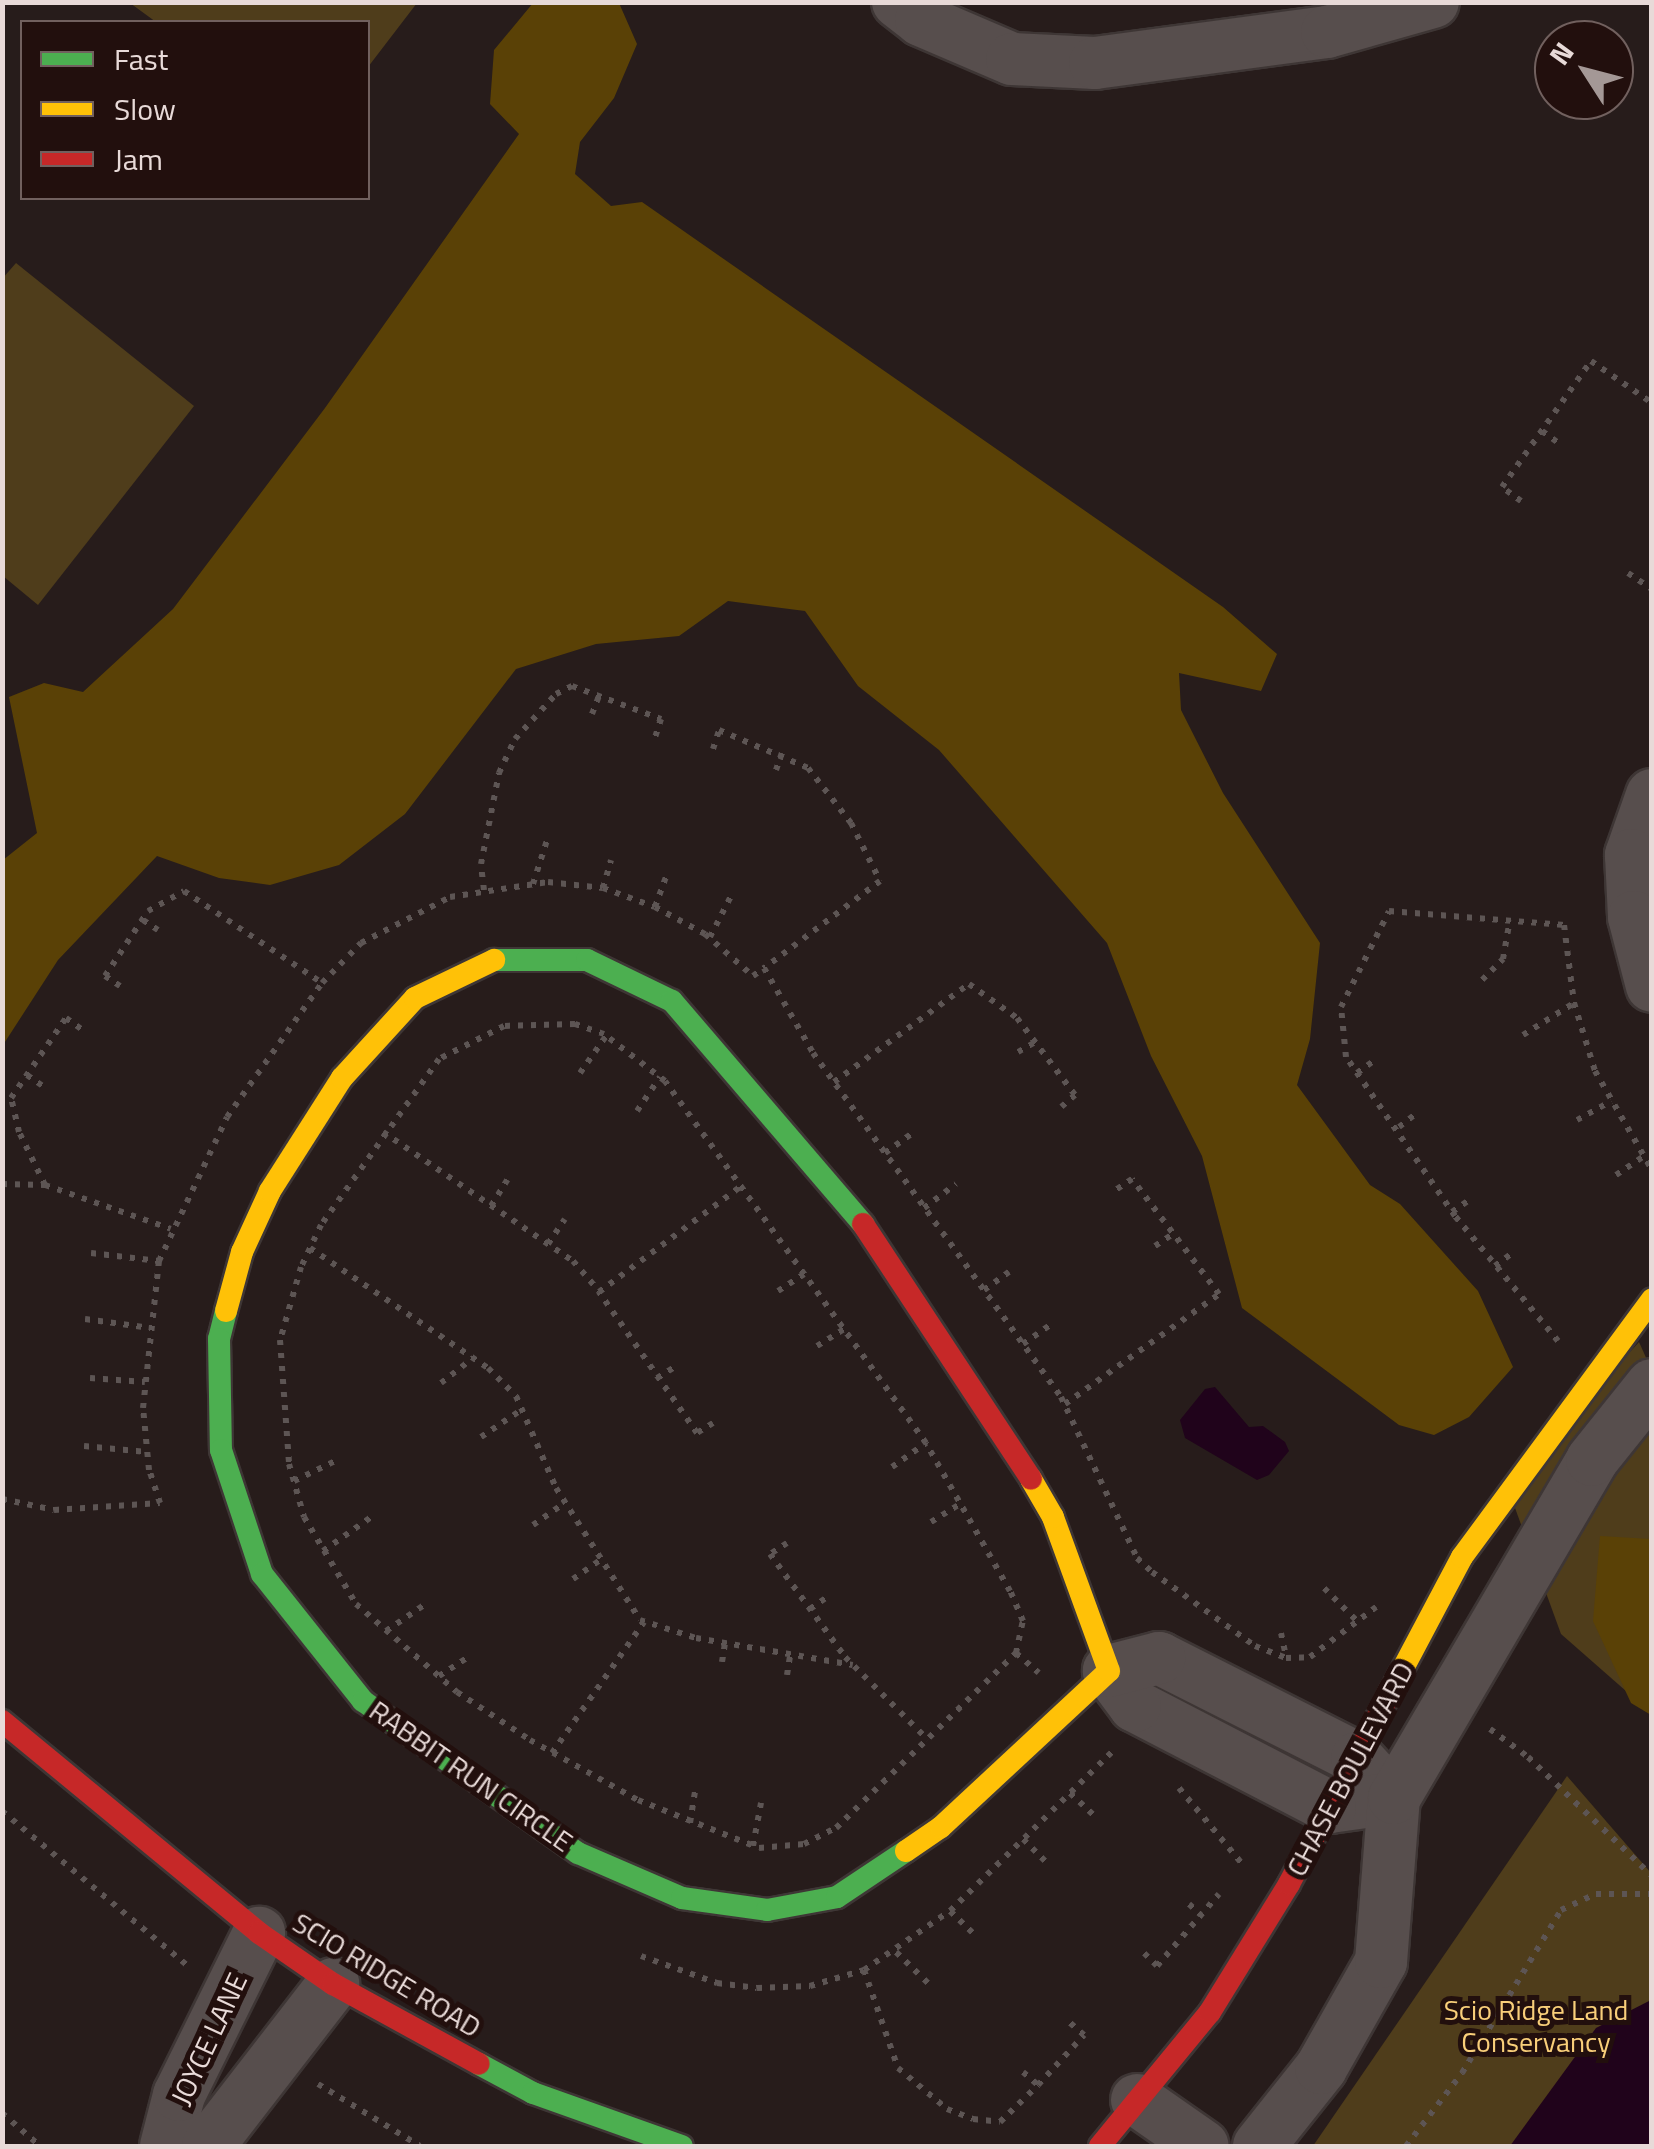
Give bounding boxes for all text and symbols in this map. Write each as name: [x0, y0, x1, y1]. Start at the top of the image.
legend: [20, 20, 370, 200]
north arrow: [1534, 20, 1634, 120]
text: N: [1538, 33, 1584, 74]
text: Fast: [114, 36, 168, 82]
text: Slow: [114, 86, 176, 132]
text: Jam: [114, 136, 163, 182]
street label: CHASE BOULEVARD: [1279, 1656, 1421, 1882]
street label: RABBIT RUN CIRCLE: [363, 1693, 579, 1859]
street label: SCIO RIDGE ROAD: [287, 1906, 487, 2044]
street label: JOYCE LANE: [164, 1968, 254, 2110]
park label: Scio Ridge Land Conservancy: [1444, 1993, 1628, 2059]

